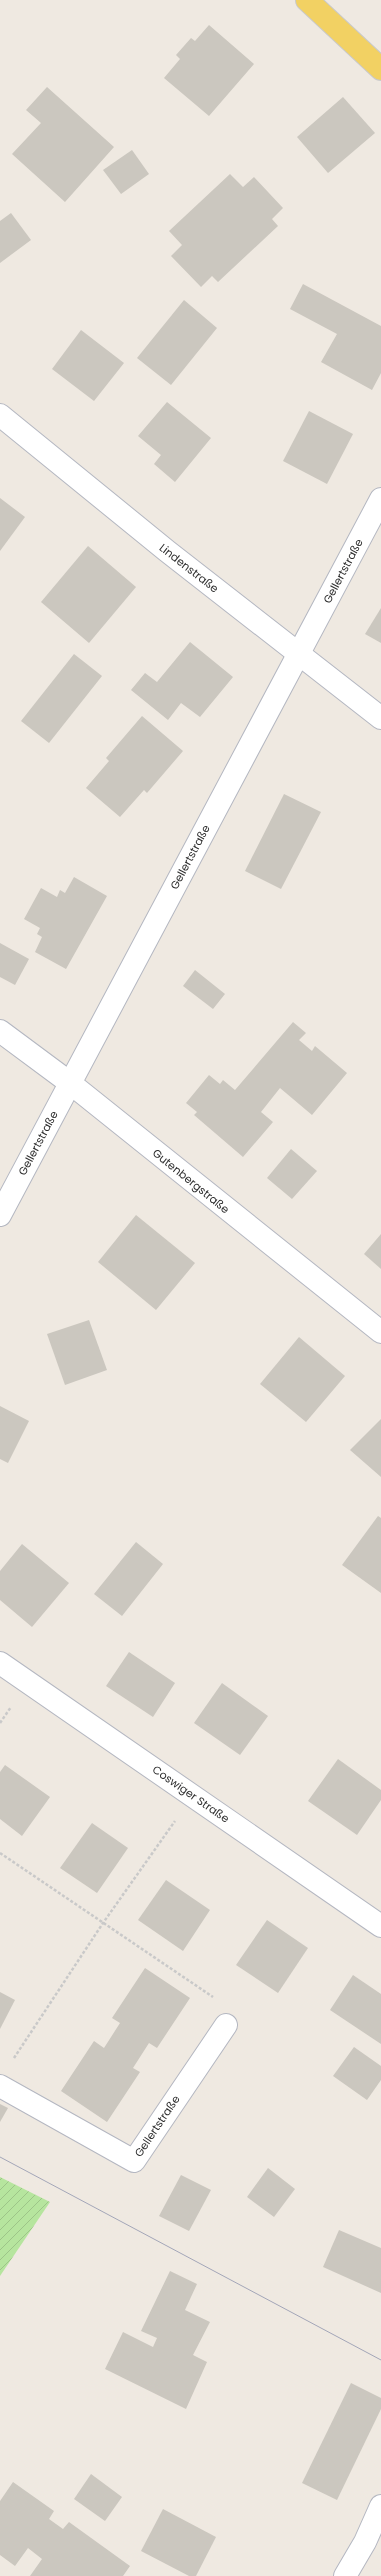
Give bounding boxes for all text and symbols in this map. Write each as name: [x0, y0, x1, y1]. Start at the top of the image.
street label: Gellertstraße: [319, 536, 367, 606]
street label: Lindenstraße: [156, 540, 222, 596]
street label: Gellertstraße: [166, 822, 214, 892]
street label: Gellertstraße: [14, 1108, 62, 1178]
street label: Gutenbergstraße: [149, 1145, 233, 1217]
street label: Coswiger Straße: [149, 1761, 233, 1827]
street label: Gellertstraße: [130, 2092, 184, 2160]

